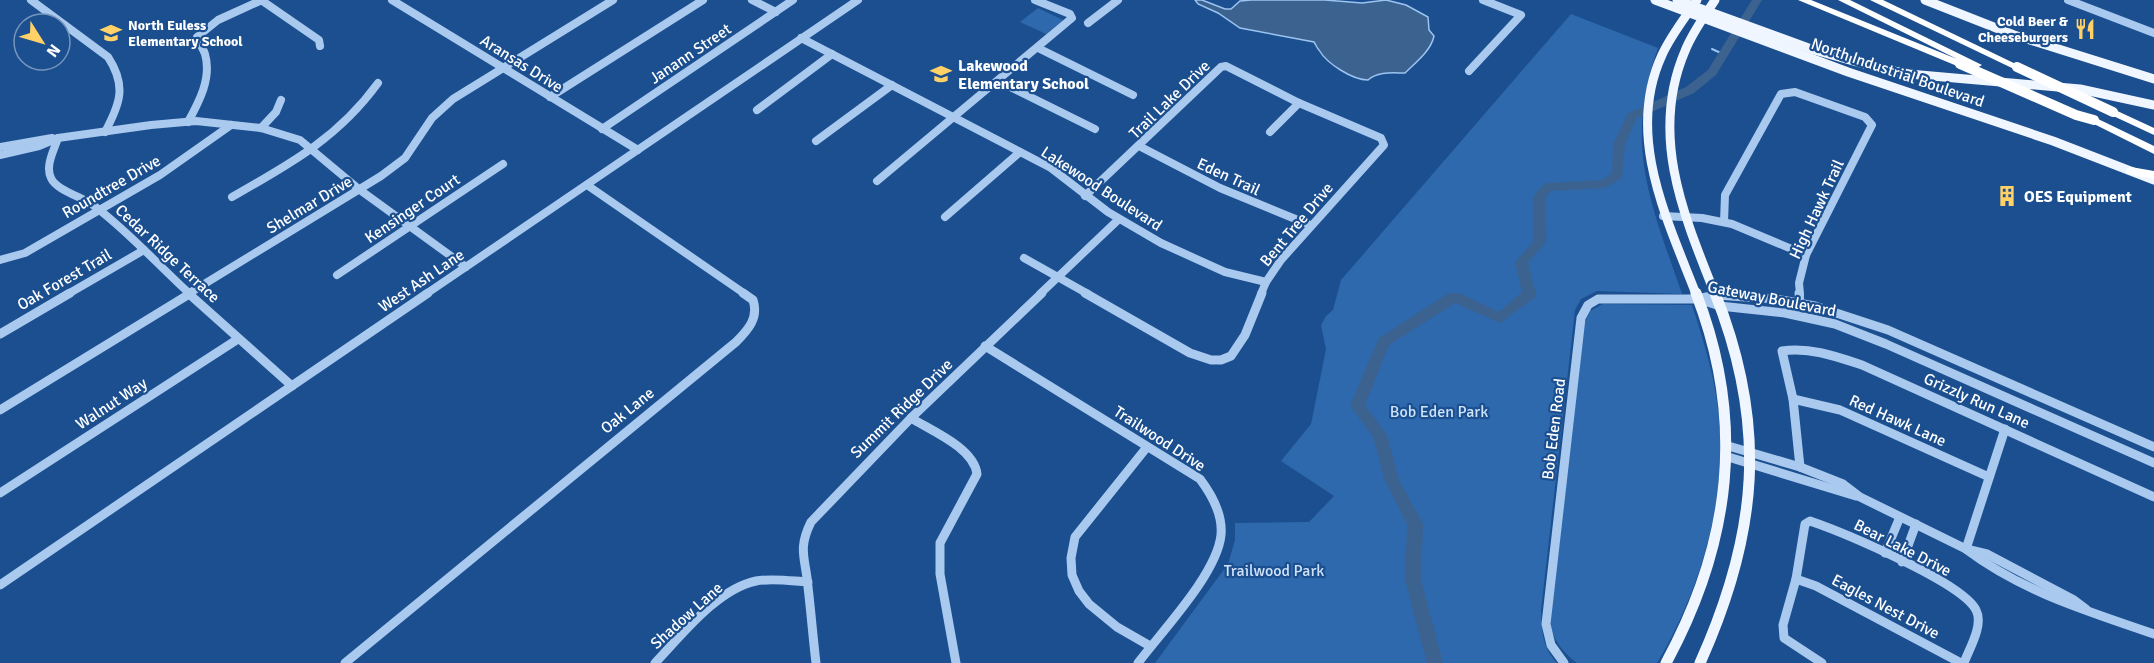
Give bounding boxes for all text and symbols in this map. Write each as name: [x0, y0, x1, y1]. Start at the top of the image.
north arrow: [12, 12, 72, 72]
place label: Cold Beer & Cheeseburgers: [1978, 13, 2069, 46]
place label: North Euless Elementary School: [128, 17, 243, 50]
restaurant icon: Cold Beer & Cheeseburgers: [2073, 17, 2097, 41]
street label: Janann Street: [646, 19, 736, 89]
school or university icon: North Euless Elementary School: [99, 21, 123, 45]
street label: Aransas Drive: [476, 31, 567, 97]
street label: North Industrial Boulevard: [1808, 34, 1987, 112]
text: N: [42, 40, 65, 61]
place label: Lakewood Elementary School: [958, 56, 1089, 94]
street label: Trail Lake Drive: [1125, 56, 1214, 143]
school or university icon: Lakewood Elementary School: [929, 62, 953, 86]
street label: Lakewood Boulevard: [1037, 142, 1166, 235]
street label: Roundtree Drive: [59, 151, 164, 223]
street label: Eden Trail: [1194, 154, 1264, 200]
street label: High Hawk Trail: [1785, 156, 1849, 262]
street label: Kensinger Court: [361, 169, 464, 248]
street label: Shelmar Drive: [263, 171, 356, 238]
street label: Bent Tree Drive: [1256, 179, 1338, 271]
building icon: OES Equipment: [1995, 184, 2019, 208]
place label: OES Equipment: [2024, 187, 2132, 207]
street label: Cedar Ridge Terrace: [111, 200, 224, 307]
street label: Oak Forest Trail: [14, 245, 116, 315]
street label: West Ash Lane: [375, 245, 468, 317]
street label: Gateway Boulevard: [1706, 277, 1838, 321]
street label: Summit Ridge Drive: [846, 355, 957, 463]
street label: Grizzly Run Lane: [1921, 369, 2033, 433]
street label: Walnut Way: [72, 373, 151, 434]
street label: Bob Eden Road: [1538, 377, 1570, 481]
street label: Oak Lane: [597, 383, 658, 438]
street label: Red Hawk Lane: [1846, 391, 1949, 451]
street label: Trailwood Drive: [1110, 402, 1209, 476]
park label: Bob Eden Park: [1390, 402, 1488, 422]
street label: Bear Lake Drive: [1851, 515, 1955, 581]
park label: Trailwood Park: [1224, 561, 1324, 581]
street label: Eagles Nest Drive: [1828, 570, 1943, 644]
street label: Shadow Lane: [646, 578, 727, 653]

